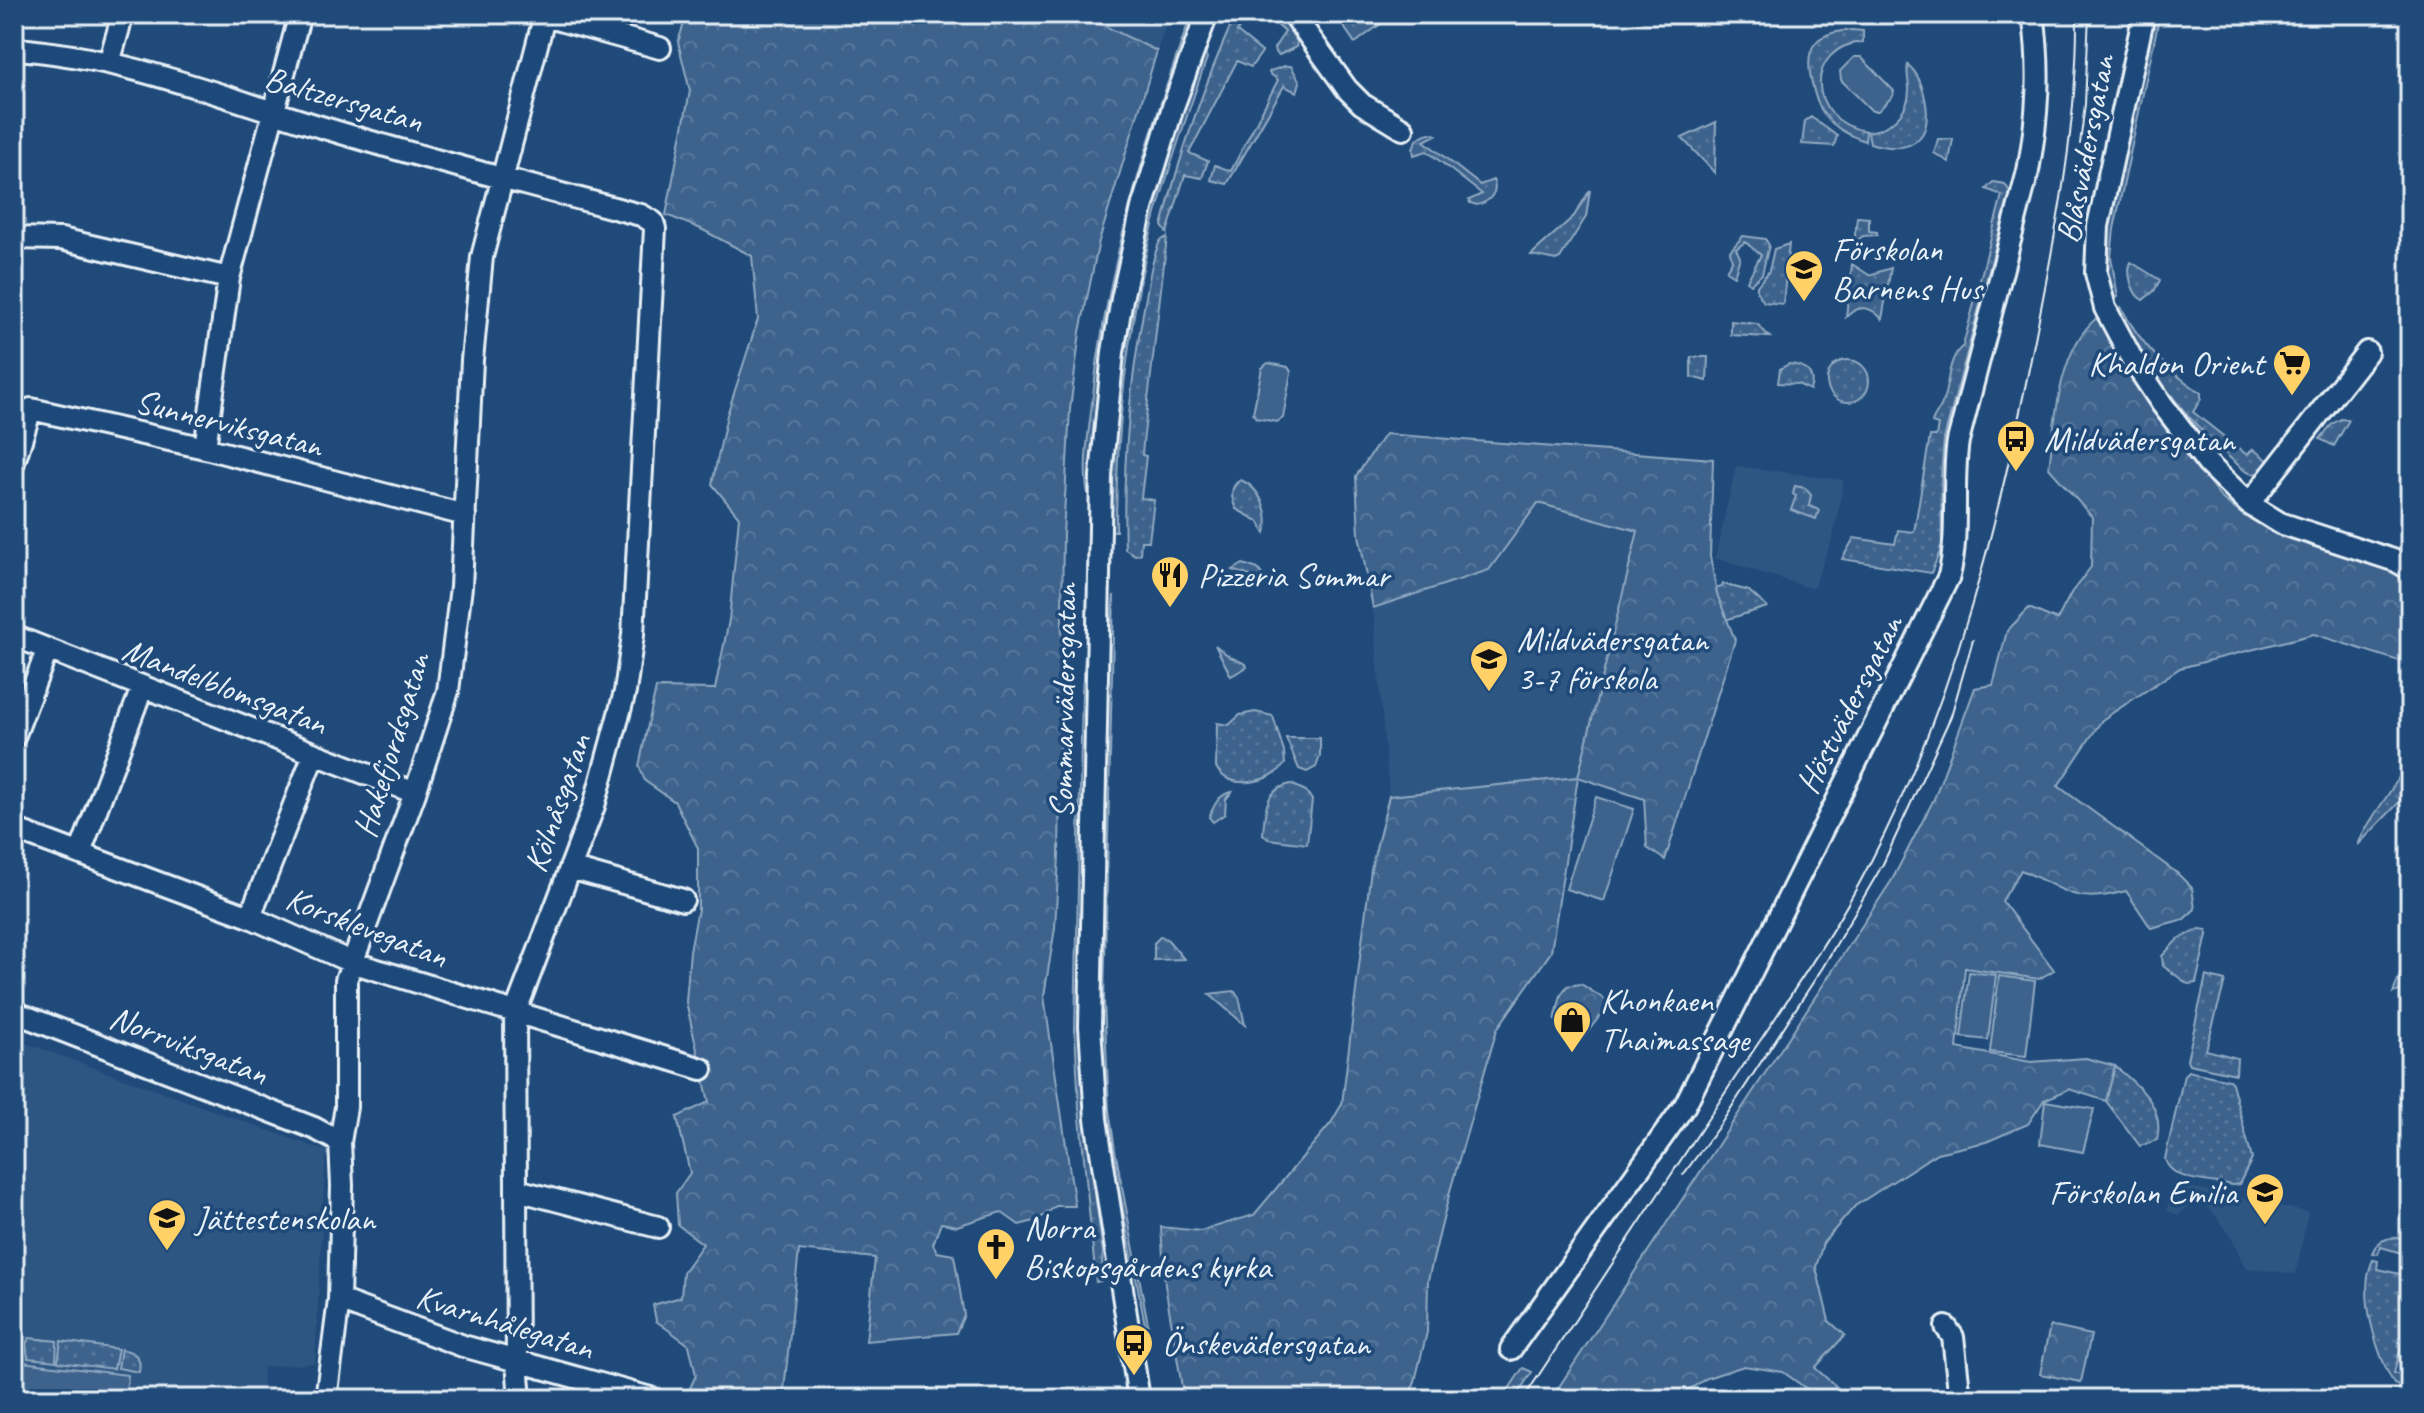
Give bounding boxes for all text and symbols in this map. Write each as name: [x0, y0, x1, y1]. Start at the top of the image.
street label: Blåsvädersgatan: [2046, 50, 2125, 247]
street label: Baltzersgatan: [260, 56, 429, 142]
place label: Förskolan Barnens Hus: [1832, 228, 1984, 310]
school or university icon: Förskolan Barnens Hus: [1783, 248, 1825, 303]
place label: Khaldon Orient: [2088, 342, 2268, 385]
supermarket icon: Khaldon Orient: [2271, 342, 2313, 397]
street label: Sunnerviksgatan: [131, 379, 329, 467]
bus stop icon: Mildvädersgatan: [1995, 418, 2037, 473]
place label: Mildvädersgatan: [2044, 418, 2237, 461]
restaurant icon: Pizzeria Sommar: [1149, 554, 1191, 609]
place label: Pizzeria Sommar: [1198, 554, 1392, 597]
street label: Sommarvädersgatan: [1039, 582, 1087, 819]
street label: Höstvädersgatan: [1786, 606, 1913, 800]
place label: Mildvädersgatan 3-7 förskola: [1517, 618, 1710, 700]
street label: Mandelblomsgatan: [117, 627, 335, 745]
school or university icon: Mildvädersgatan 3-7 förskola: [1468, 638, 1510, 693]
street label: Hakefjordsgatan: [343, 646, 440, 842]
street label: Kölnåsgatan: [513, 727, 601, 878]
street label: Korsklevegatan: [280, 877, 455, 978]
place label: Khonkaen Thaimassage: [1600, 979, 1751, 1061]
street label: Norrviksgatan: [104, 995, 275, 1095]
shop icon: Khonkaen Thaimassage: [1551, 999, 1593, 1054]
place label: Förskolan Emilia: [2049, 1171, 2239, 1214]
school or university icon: Förskolan Emilia: [2244, 1171, 2286, 1226]
school or university icon: Jättestenskolan: [146, 1197, 188, 1252]
place label: Jättestenskolan: [193, 1197, 377, 1240]
place label: Norra Biskopsgårdens kyrka: [1024, 1206, 1273, 1288]
church icon: Norra Biskopsgårdens kyrka: [975, 1226, 1017, 1281]
street label: Kvarnhålegatan: [411, 1275, 600, 1370]
bus stop icon: Önskevädersgatan: [1113, 1322, 1155, 1377]
place label: Önskevädersgatan: [1162, 1322, 1371, 1365]

